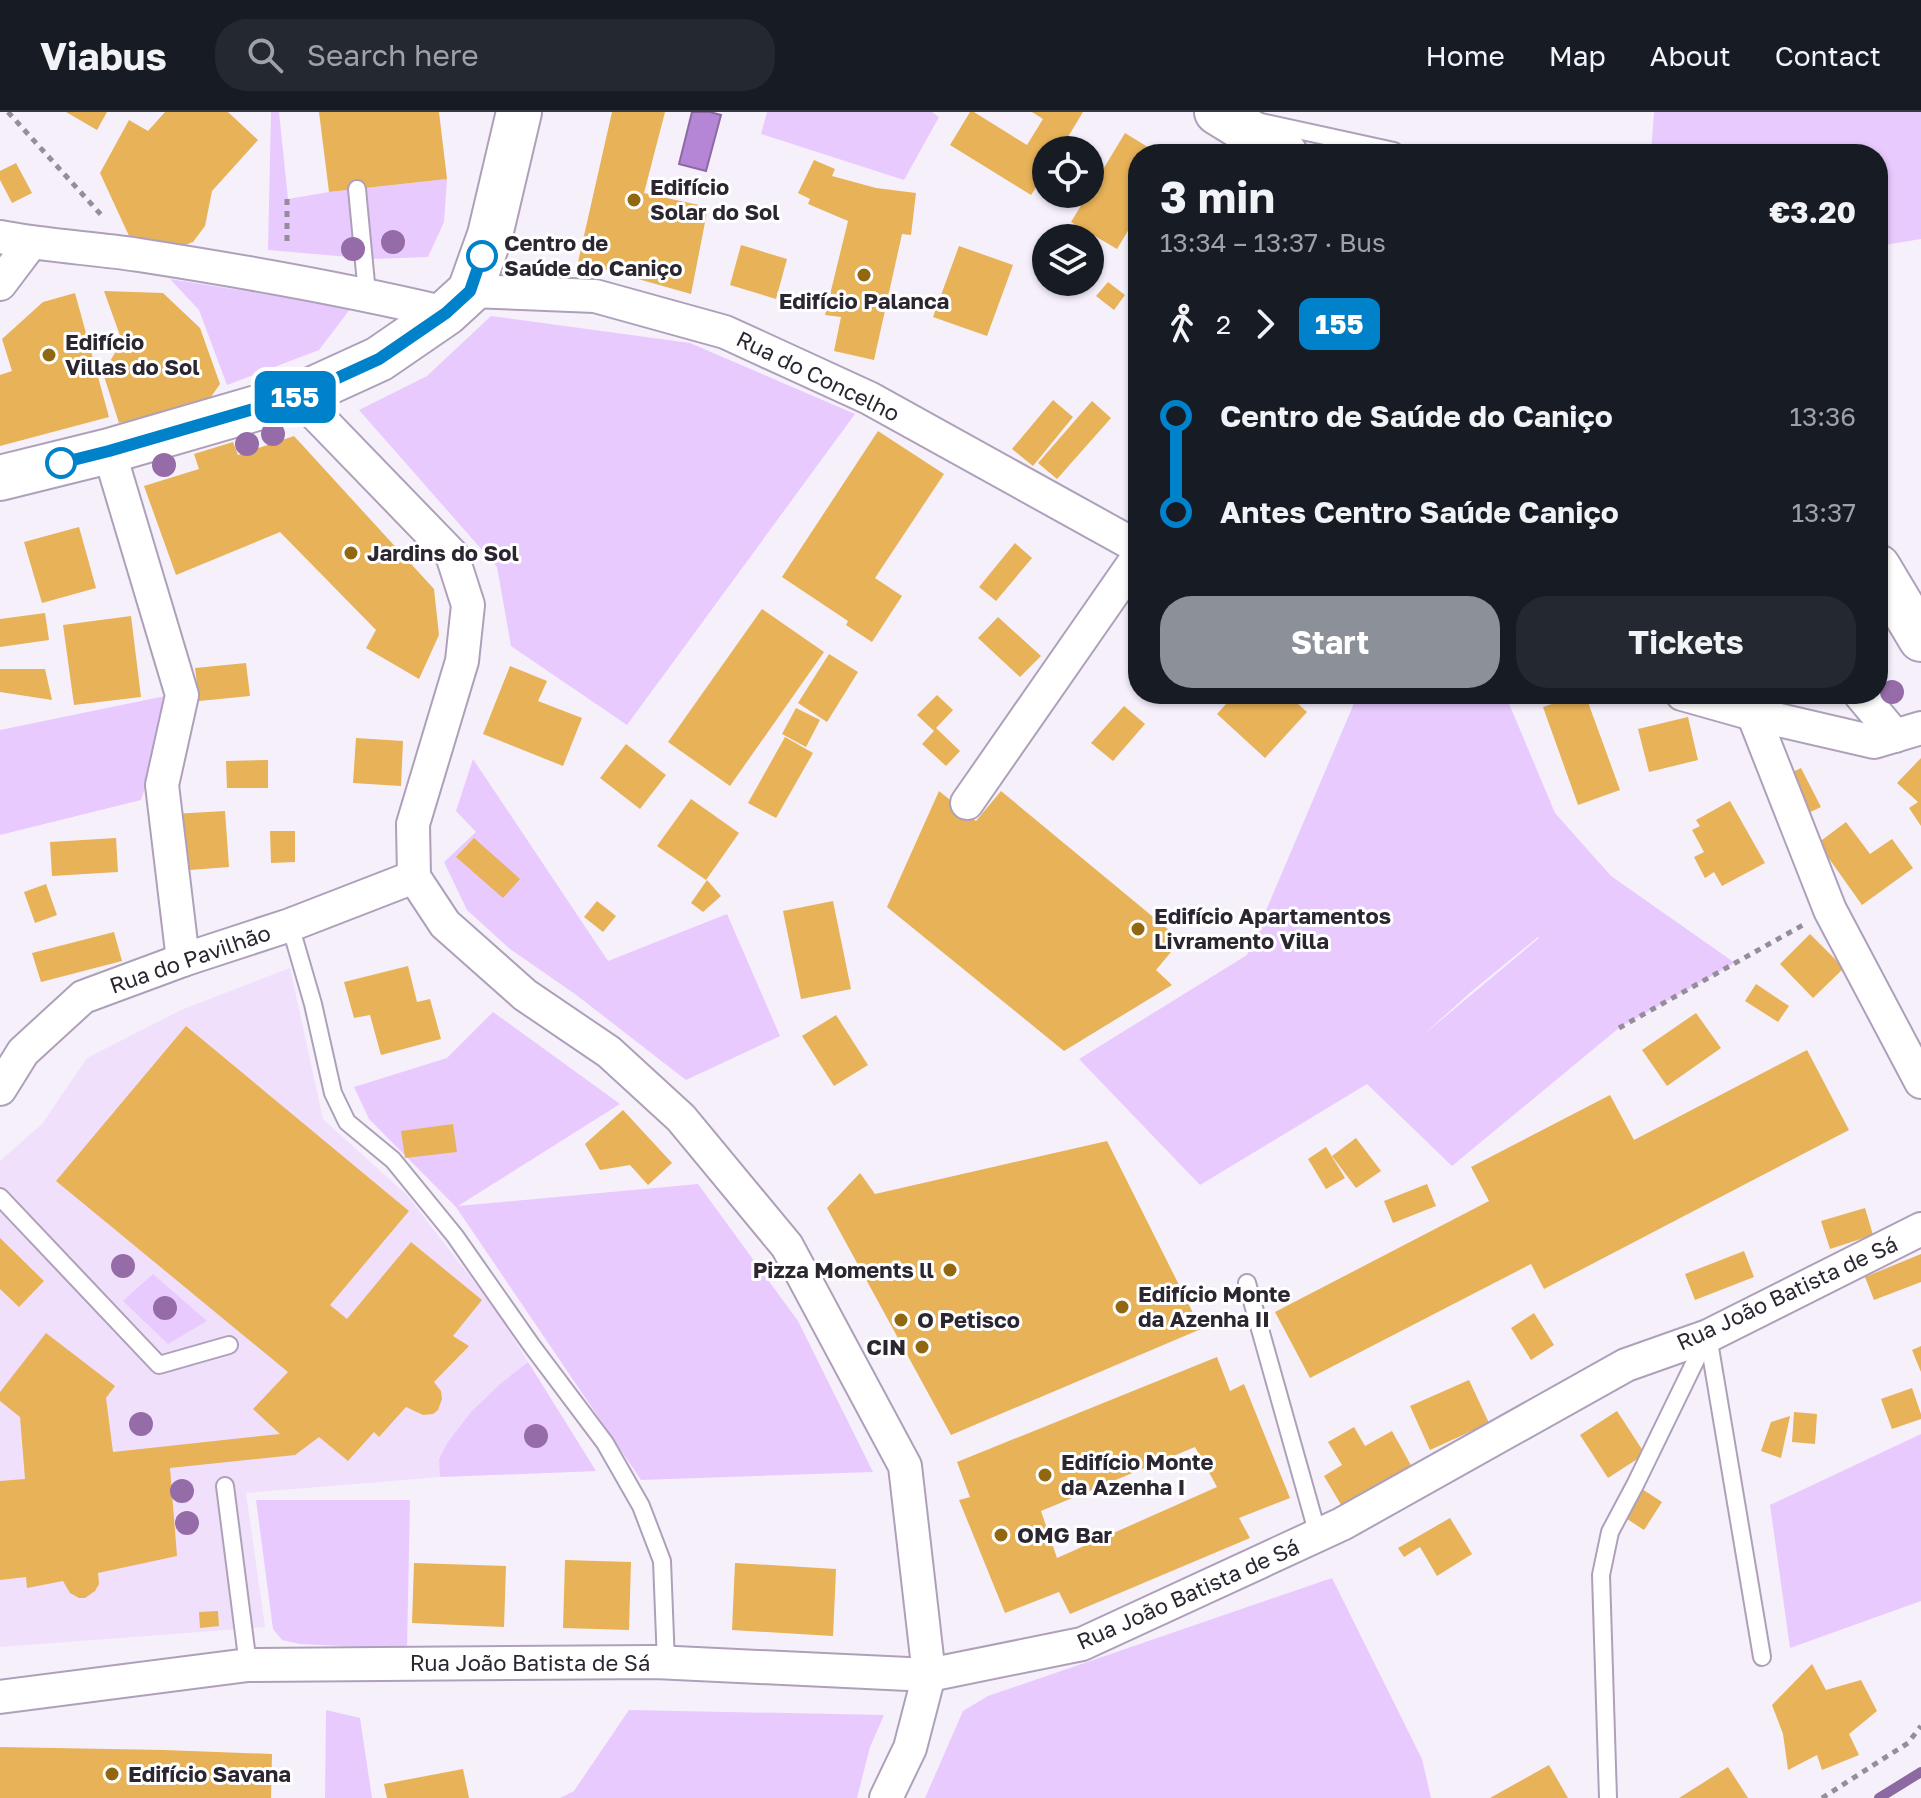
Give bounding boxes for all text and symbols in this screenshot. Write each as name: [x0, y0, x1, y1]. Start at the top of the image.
search box: [215, 19, 775, 91]
text: Viabus: [40, 33, 167, 78]
icon: search: [243, 33, 287, 77]
text: Search here: [307, 37, 479, 73]
text: Home: [1426, 39, 1505, 72]
text: Map: [1549, 39, 1606, 72]
text: About: [1650, 39, 1731, 72]
text: Contact: [1775, 39, 1881, 72]
map controls: [1032, 136, 1104, 296]
button: locate: [1032, 136, 1104, 208]
text: 3 min: [1160, 170, 1275, 223]
place label: Edifício Solar do Sol: [650, 173, 780, 225]
marker: Edifício Solar do Sol: [625, 191, 643, 209]
text: €3.20: [1769, 194, 1856, 230]
button: layers: [1032, 224, 1104, 296]
text: 13:34 – 13:37 · Bus: [1160, 227, 1386, 258]
place label: Centro de Saúde do Caniço: [504, 229, 682, 281]
marker: Centro de Saúde do Caniço: [467, 241, 497, 271]
marker: Edifício Palanca: [855, 266, 873, 284]
place label: Edifício Palanca: [779, 287, 949, 314]
icon: walk: [1160, 302, 1204, 346]
icon: forward: [1243, 302, 1287, 346]
text: 155: [1315, 307, 1364, 340]
text: 2: [1216, 309, 1231, 340]
street label: Rua do Concelho: [732, 324, 904, 427]
place label: Edifício Villas do Sol: [65, 328, 200, 380]
marker: Edifício Villas do Sol: [40, 346, 58, 364]
line badge: 155: [249, 371, 341, 423]
text: 155: [271, 380, 319, 413]
text: Centro de Saúde do Caniço: [1220, 398, 1613, 434]
text: 13:36: [1789, 401, 1856, 432]
unlabelled marker: [46, 448, 76, 478]
text: Antes Centro Saúde Caniço: [1220, 494, 1619, 530]
text: 13:37: [1791, 497, 1856, 528]
place label: Jardins do Sol: [367, 539, 519, 566]
marker: Jardins do Sol: [342, 544, 360, 562]
button: Start: [1160, 596, 1500, 688]
button: Tickets: [1516, 596, 1856, 688]
place label: Edifício Apartamentos Livramento Villa: [1154, 902, 1391, 954]
street label: Rua do Pavilhão: [106, 918, 274, 999]
marker: Edifício Apartamentos Livramento Villa: [1129, 920, 1147, 938]
street label: Rua João Batista de Sá: [1672, 1229, 1902, 1356]
place label: Pizza Moments ll: [753, 1256, 934, 1283]
marker: Pizza Moments ll: [941, 1261, 959, 1279]
place label: Edifício Monte da Azenha II: [1138, 1280, 1291, 1332]
marker: Edifício Monte da Azenha II: [1113, 1298, 1131, 1316]
place label: O Petisco: [917, 1306, 1020, 1333]
marker: O Petisco: [892, 1311, 910, 1329]
place label: CIN: [866, 1333, 906, 1360]
marker: CIN: [913, 1338, 931, 1356]
place label: Edifício Monte da Azenha I: [1061, 1448, 1214, 1500]
marker: Edifício Monte da Azenha I: [1036, 1466, 1054, 1484]
place label: OMG Bar: [1017, 1521, 1112, 1548]
marker: OMG Bar: [992, 1526, 1010, 1544]
street label: Rua João Batista de Sá: [1072, 1532, 1303, 1655]
street label: Rua João Batista de Sá: [410, 1649, 650, 1676]
place label: Edifício Savana: [128, 1760, 291, 1787]
marker: Edifício Savana: [103, 1765, 121, 1783]

